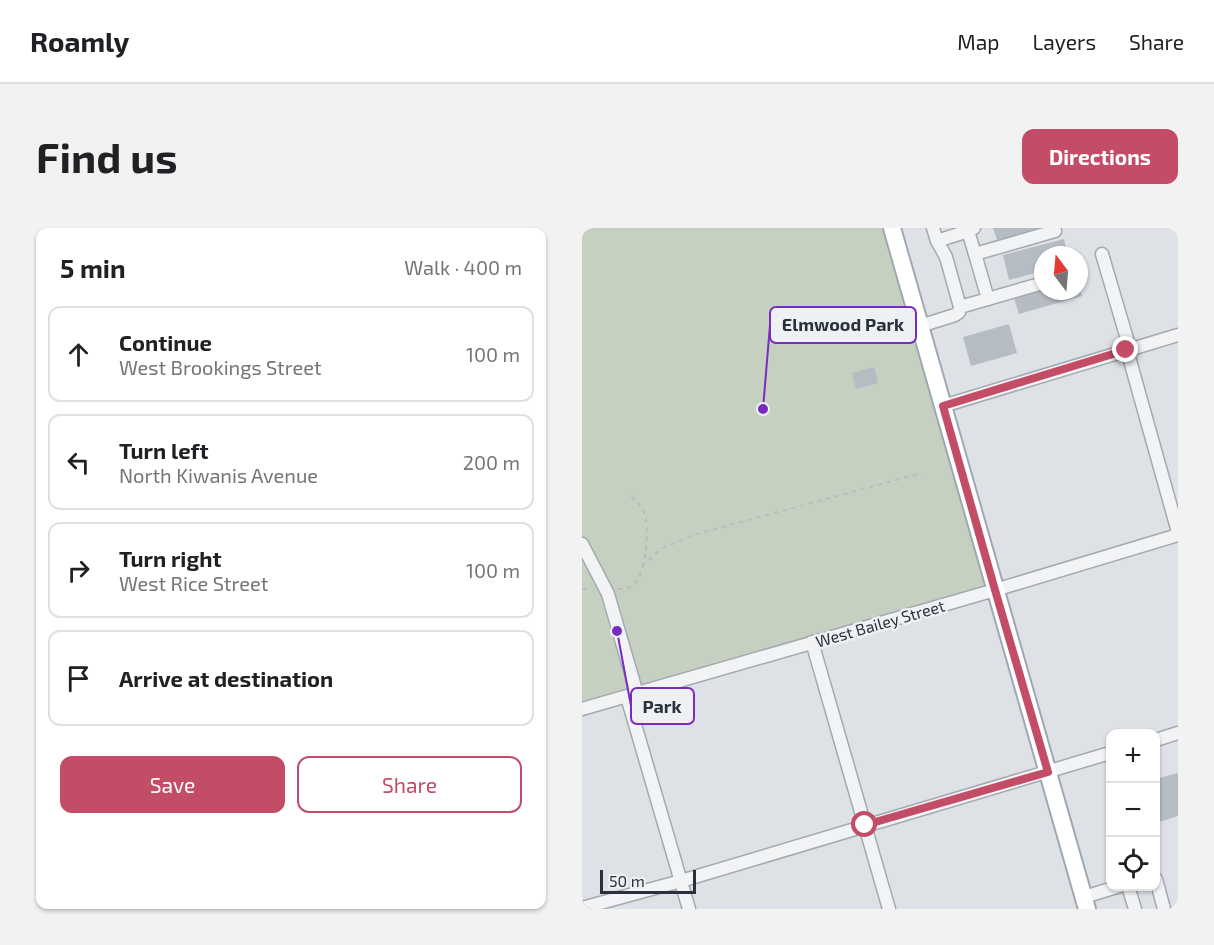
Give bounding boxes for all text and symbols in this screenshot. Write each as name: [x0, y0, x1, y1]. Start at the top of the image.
text: Roamly: [30, 24, 129, 58]
text: Map: [957, 29, 999, 54]
text: Layers: [1032, 29, 1096, 54]
text: Share: [1129, 29, 1184, 54]
button: Directions: [1022, 129, 1178, 184]
text: Find us: [36, 131, 178, 181]
north arrow: [1034, 246, 1088, 300]
text: 5 min: [60, 252, 126, 283]
text: Walk · 400 m: [404, 255, 522, 279]
callout: Elmwood Park: [770, 307, 916, 343]
text: Elmwood Park: [782, 313, 904, 335]
text: Continue: [119, 329, 212, 355]
route end: [1112, 336, 1138, 362]
icon: ahead: [62, 338, 95, 371]
text: 100 m: [466, 342, 520, 366]
text: West Brookings Street: [119, 355, 322, 379]
text: Turn left: [119, 437, 208, 463]
icon: left: [62, 446, 95, 479]
text: 200 m: [463, 450, 520, 474]
text: North Kiwanis Avenue: [119, 463, 318, 487]
text: Turn right: [119, 545, 221, 571]
icon: right: [62, 554, 95, 587]
text: 100 m: [466, 558, 520, 582]
text: West Rice Street: [119, 571, 268, 595]
street label: West Bailey Street: [813, 595, 947, 651]
icon: arrive: [62, 662, 95, 695]
text: Arrive at destination: [119, 665, 333, 691]
callout: Park: [631, 688, 694, 724]
text: Park: [642, 695, 682, 717]
map controls: [1106, 729, 1160, 891]
button: +: [1106, 729, 1160, 783]
button: Save: [60, 756, 285, 813]
button: Share: [297, 756, 522, 813]
button: −: [1106, 783, 1160, 837]
route start: [851, 811, 877, 837]
button: locate: [1106, 837, 1160, 891]
scale bar: [600, 867, 696, 894]
text: 50 m: [609, 871, 645, 890]

